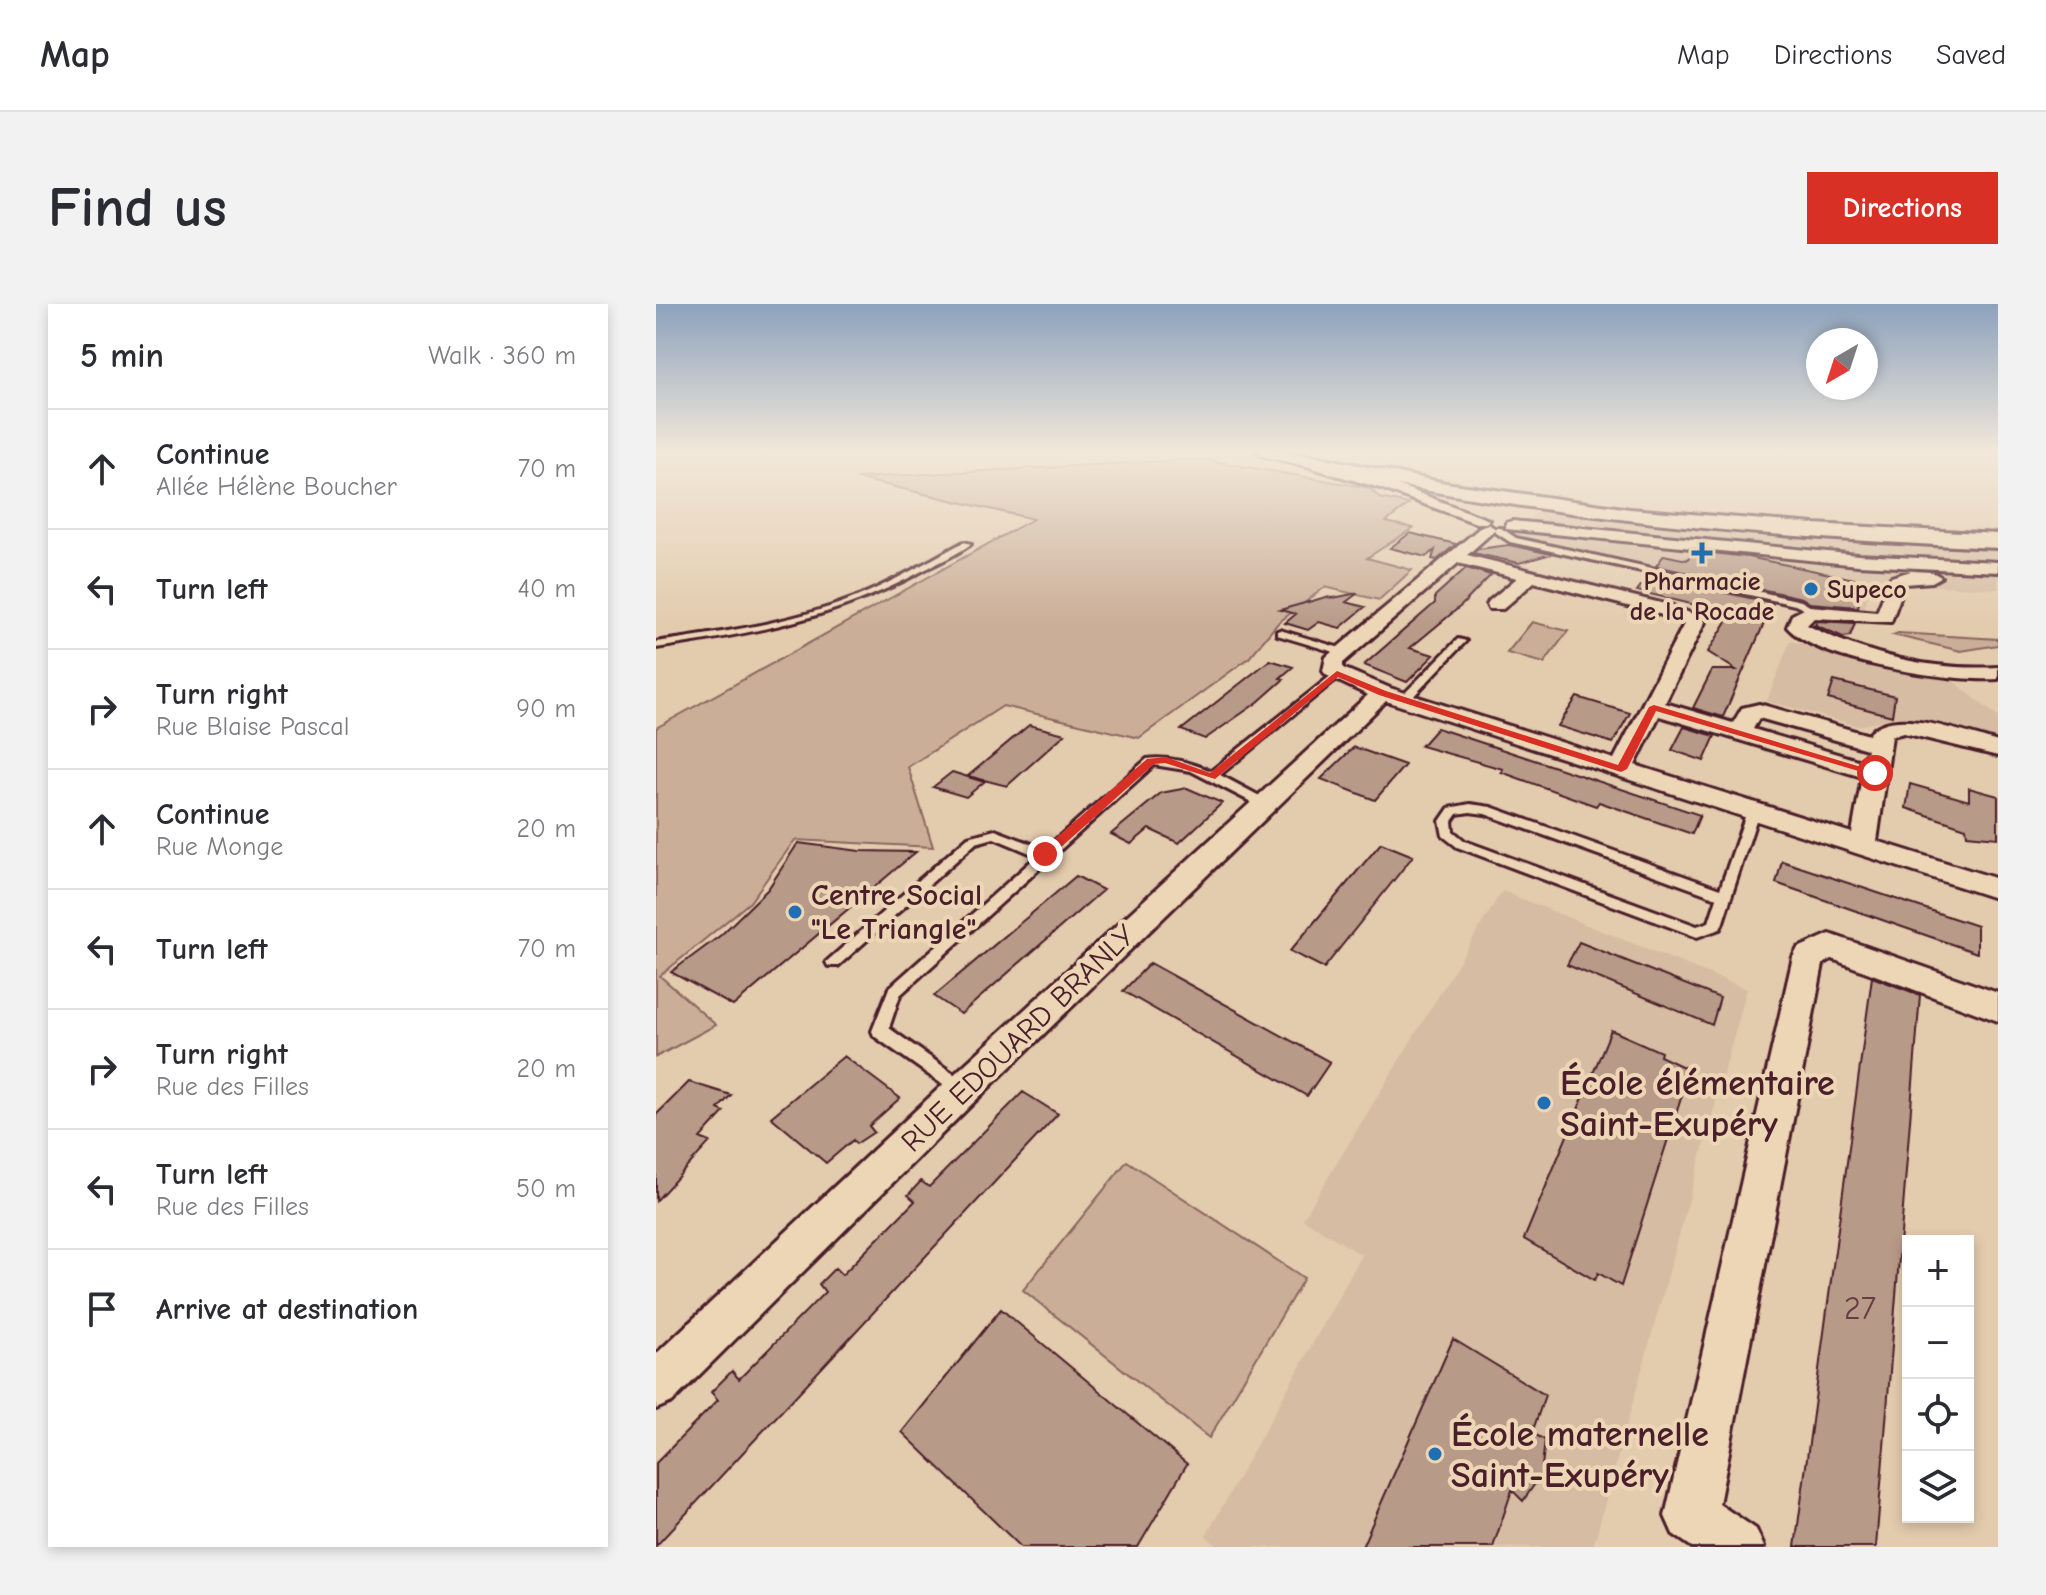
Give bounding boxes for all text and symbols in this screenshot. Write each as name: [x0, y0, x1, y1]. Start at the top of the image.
text: Map: [40, 33, 110, 77]
text: Map: [1677, 39, 1730, 71]
text: Directions: [1774, 39, 1892, 71]
text: Saved: [1936, 39, 2006, 71]
button: Directions: [1807, 172, 1998, 244]
text: Find us: [48, 176, 227, 240]
north arrow: [1806, 328, 1878, 400]
text: 5 min: [80, 336, 164, 376]
text: Walk · 360 m: [428, 341, 576, 371]
text: Continue: [156, 437, 270, 472]
icon: ahead: [80, 447, 124, 491]
text: 70 m: [518, 454, 576, 484]
text: Allée Hélène Boucher: [156, 472, 397, 502]
marker: Pharmacie de la Rocade: [1693, 544, 1711, 562]
icon: left: [80, 567, 124, 611]
place label: Pharmacie de la Rocade: [1630, 567, 1775, 627]
text: Turn left: [156, 572, 268, 607]
text: 40 m: [517, 574, 576, 604]
place label: Supeco: [1827, 575, 1907, 605]
marker: Supeco: [1802, 580, 1820, 598]
text: Turn right: [156, 677, 288, 712]
icon: right: [80, 687, 124, 731]
text: 90 m: [516, 694, 576, 724]
text: Rue Blaise Pascal: [156, 712, 349, 742]
route start: [1857, 755, 1893, 791]
text: Continue: [156, 797, 270, 832]
icon: ahead: [80, 807, 124, 851]
text: 20 m: [516, 814, 576, 844]
text: Rue Monge: [156, 832, 283, 862]
route end: [1027, 836, 1063, 872]
place label: Centre Social "Le Triangle": [811, 878, 982, 947]
marker: Centre Social "Le Triangle": [786, 903, 804, 921]
street label: RUE EDOUARD BRANLY: [894, 917, 1143, 1159]
icon: left: [80, 927, 124, 971]
text: Turn left: [156, 932, 268, 967]
text: 70 m: [518, 934, 576, 964]
text: Turn right: [156, 1037, 288, 1072]
icon: right: [80, 1047, 124, 1091]
text: 20 m: [516, 1054, 576, 1084]
place label: École élémentaire Saint-Exupéry: [1560, 1062, 1835, 1145]
text: Rue des Filles: [156, 1072, 309, 1102]
marker: École élémentaire Saint-Exupéry: [1535, 1094, 1553, 1112]
text: Turn left: [156, 1157, 268, 1192]
icon: left: [80, 1167, 124, 1211]
text: 50 m: [516, 1174, 576, 1204]
text: Rue des Filles: [156, 1192, 309, 1222]
map controls: [1902, 1235, 1974, 1523]
button: +: [1902, 1235, 1974, 1307]
icon: arrive: [80, 1287, 124, 1331]
house number: 27: [1844, 1290, 1876, 1327]
text: Arrive at destination: [156, 1292, 418, 1327]
button: −: [1902, 1307, 1974, 1379]
button: locate: [1902, 1379, 1974, 1451]
place label: École maternelle Saint-Exupéry: [1451, 1413, 1709, 1496]
marker: École maternelle Saint-Exupéry: [1426, 1445, 1444, 1463]
button: layers: [1902, 1451, 1974, 1523]

